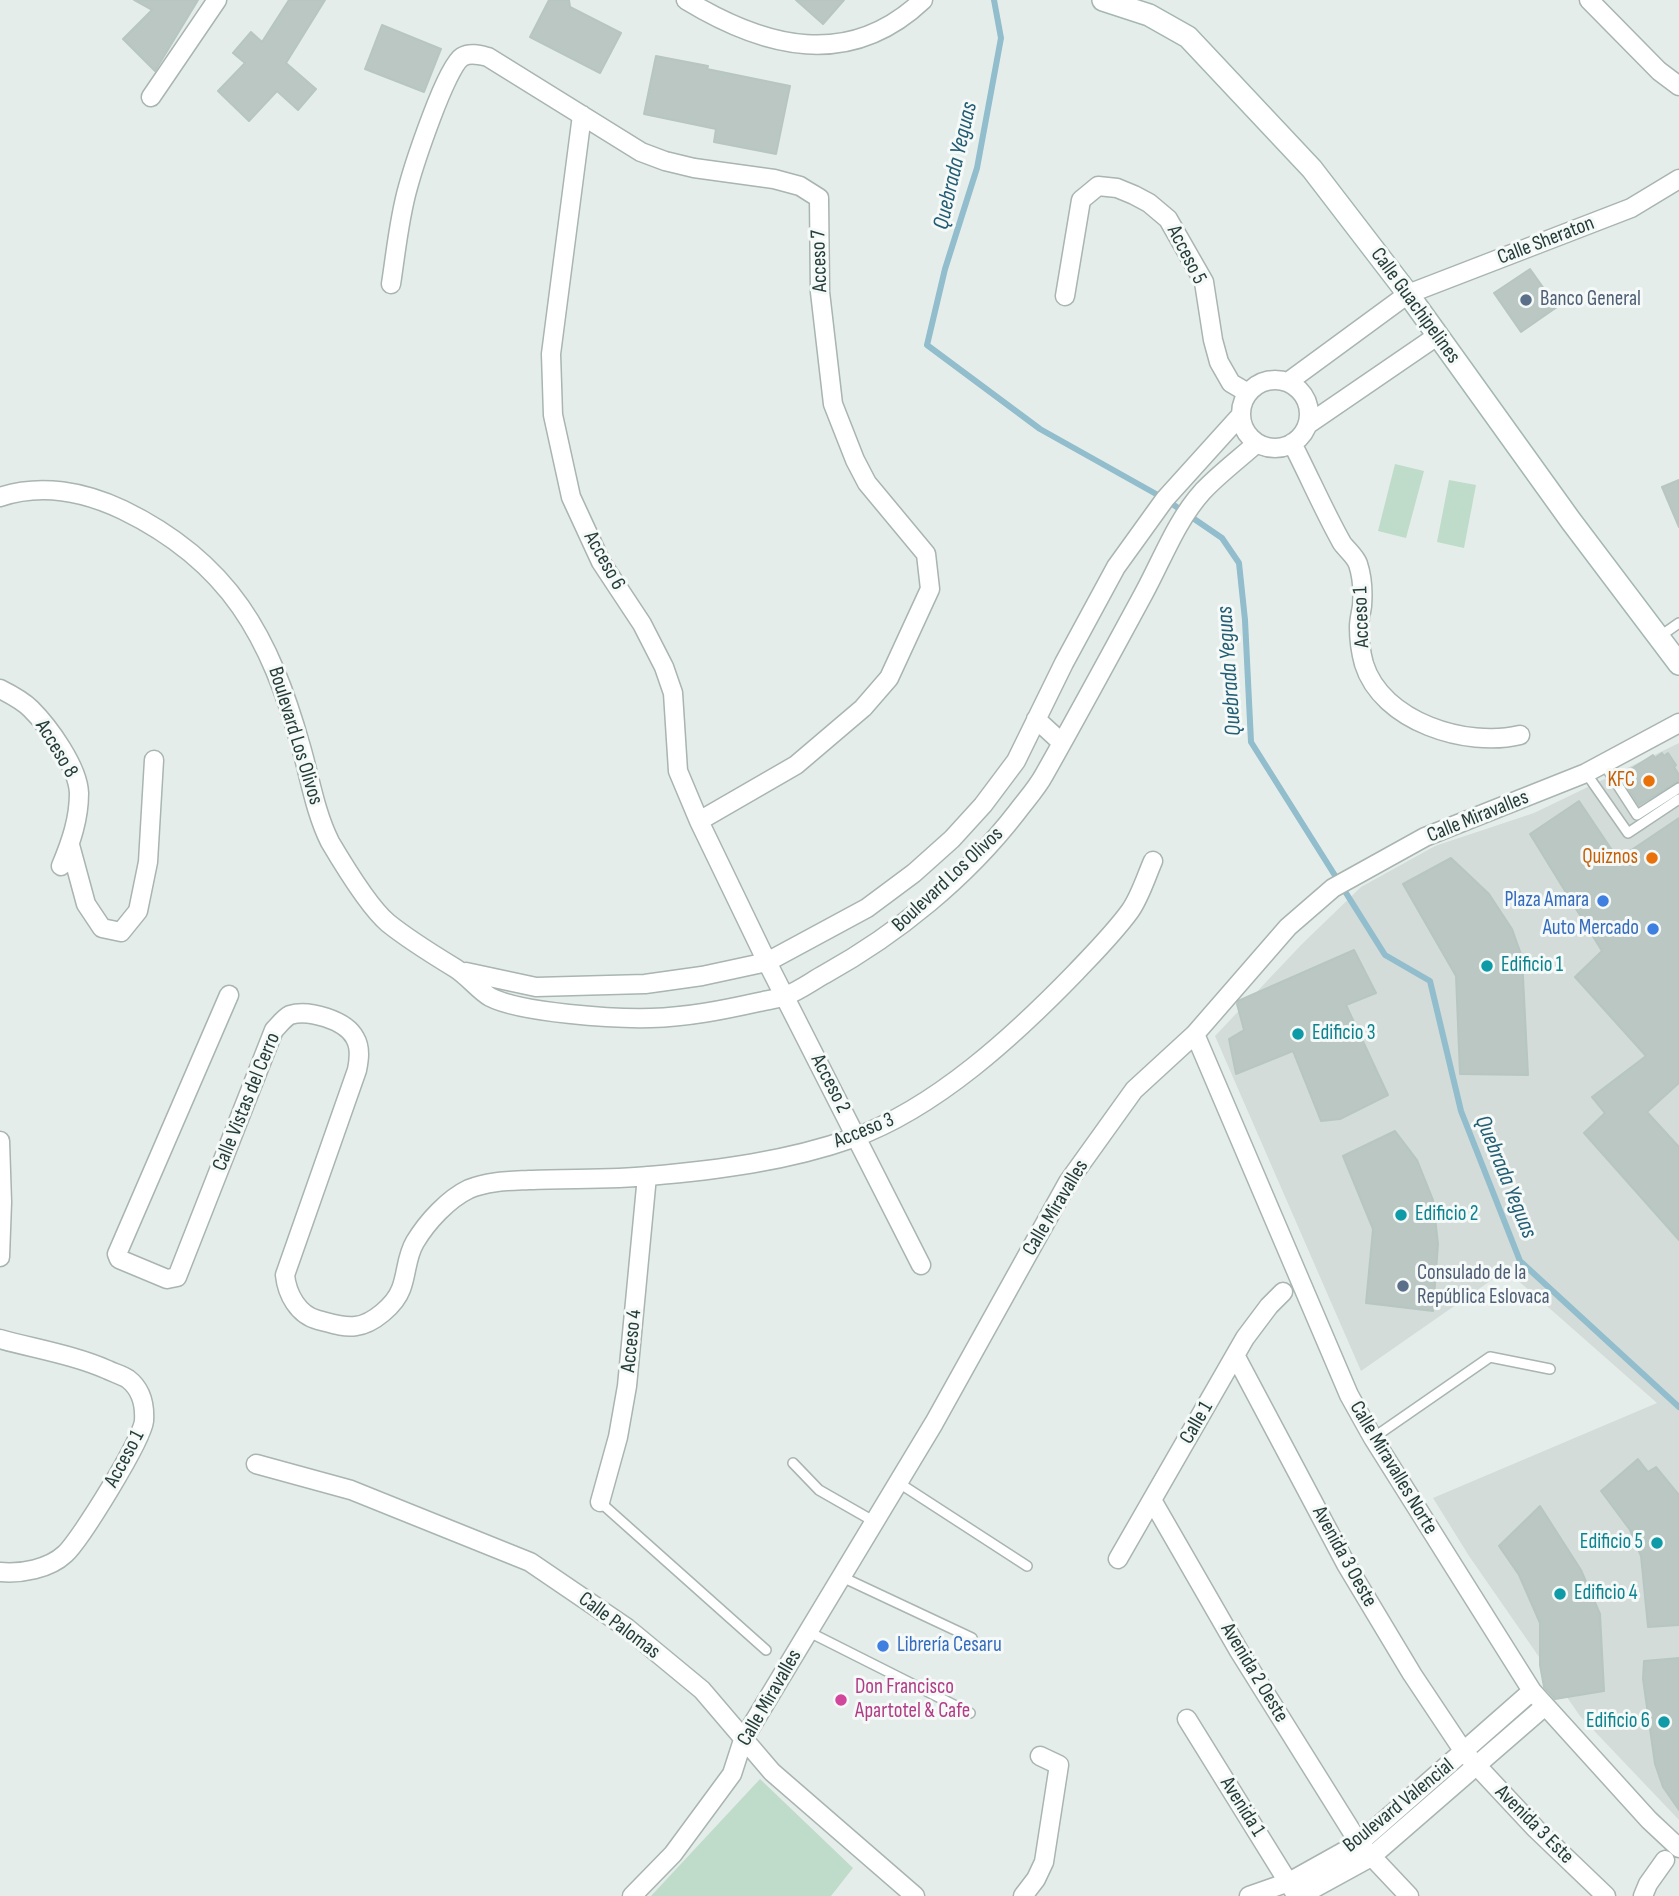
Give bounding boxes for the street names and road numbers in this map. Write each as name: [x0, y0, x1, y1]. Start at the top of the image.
street label: Calle Sheraton: [1494, 211, 1598, 271]
street label: Acceso 5: [1161, 221, 1211, 289]
street label: Acceso 7: [806, 229, 834, 293]
street label: Calle Guachipelines: [1365, 243, 1465, 369]
street label: Acceso 6: [578, 527, 630, 595]
street label: Acceso 1: [1348, 586, 1376, 648]
street label: Boulevard Los Olivos: [262, 664, 328, 808]
street label: Acceso 8: [29, 715, 83, 783]
street label: Calle Miravalles: [1424, 785, 1532, 849]
street label: Boulevard Los Olivos: [887, 822, 1009, 938]
street label: Calle Vistas del Cerro: [208, 1029, 286, 1175]
street label: Acceso 2: [805, 1050, 855, 1118]
street label: Acceso 3: [830, 1108, 898, 1154]
street label: Calle Miravalles: [1018, 1156, 1094, 1260]
street label: Acceso 4: [616, 1308, 648, 1374]
street label: Calle 1: [1175, 1397, 1219, 1449]
street label: Calle Miravalles Norte: [1343, 1397, 1443, 1539]
street label: Acceso 1: [99, 1426, 151, 1492]
street label: Avenida 3 Oeste: [1306, 1502, 1382, 1612]
street label: Calle Palomas: [573, 1587, 665, 1665]
street label: Avenida 2 Oeste: [1215, 1619, 1293, 1727]
street label: Calle Miravalles: [732, 1645, 808, 1751]
street label: Boulevard Valencial: [1339, 1754, 1459, 1858]
street label: Avenida 1: [1214, 1773, 1270, 1841]
street label: Avenida 3 Este: [1489, 1780, 1579, 1870]

